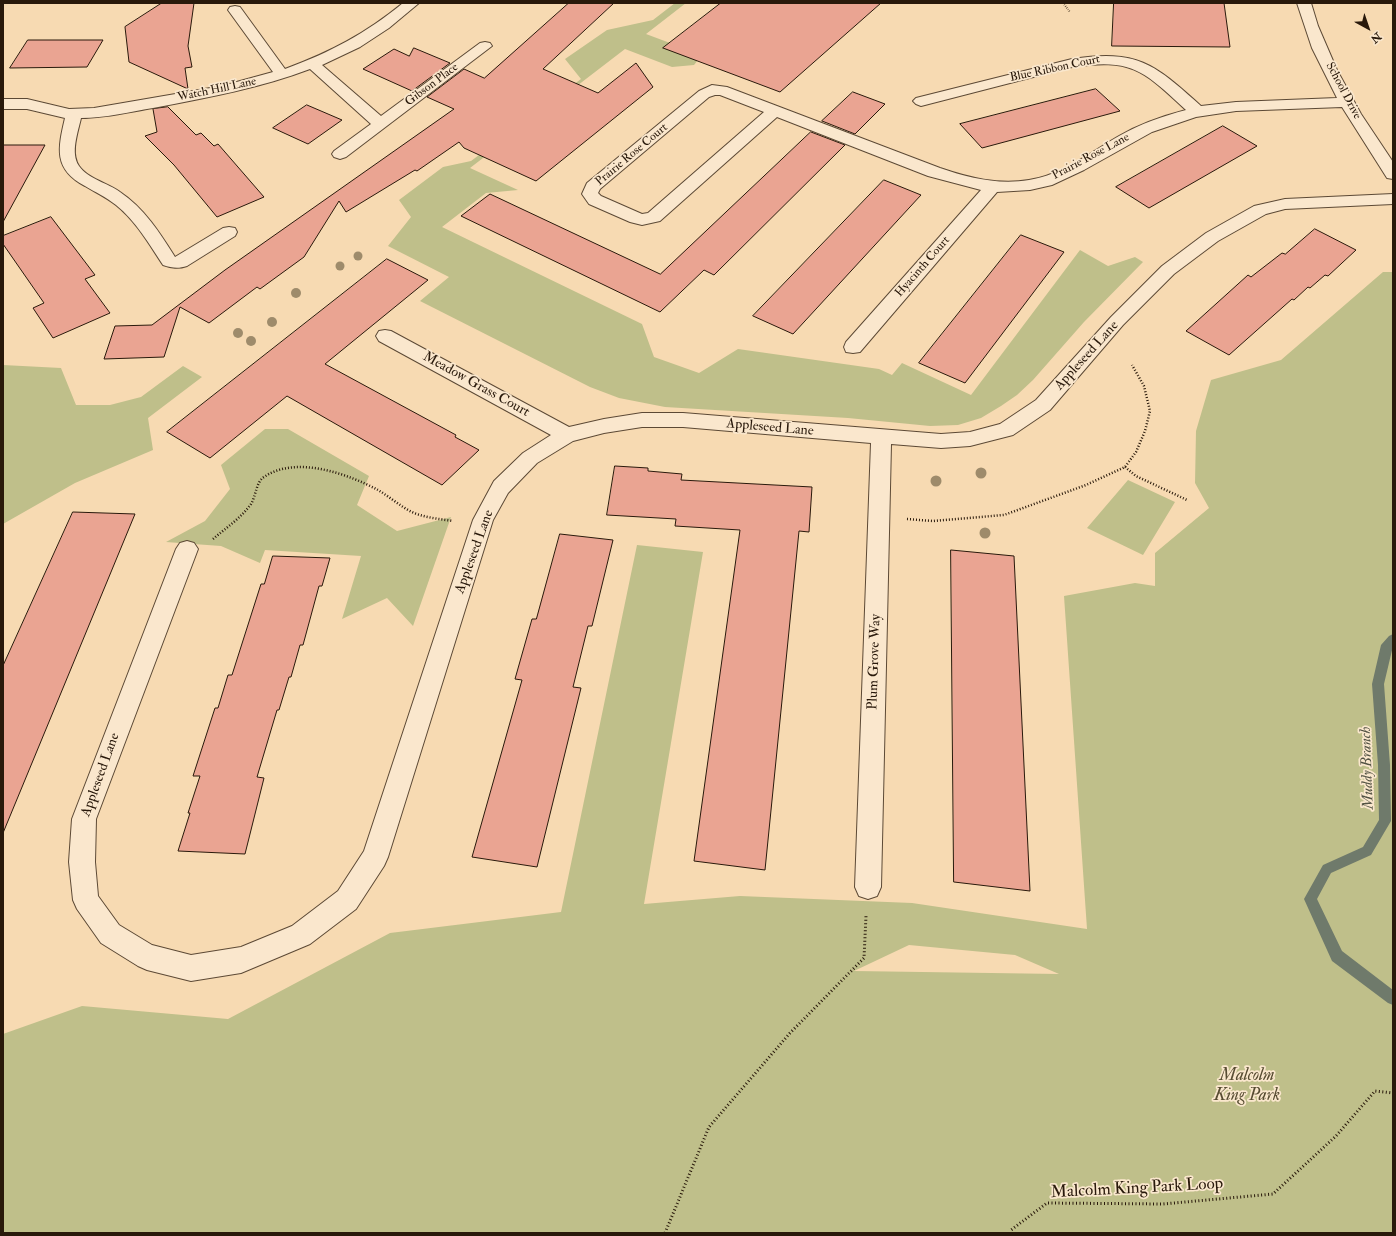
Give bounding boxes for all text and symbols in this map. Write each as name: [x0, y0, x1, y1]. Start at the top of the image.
north arrow: [1348, 8, 1388, 48]
text: N: [1368, 29, 1384, 46]
street label: Blue Ribbon Court: [1009, 52, 1101, 86]
street label: Gibson Place: [403, 60, 461, 110]
street label: School Drive: [1322, 60, 1364, 122]
street label: Watch Hill Lane: [176, 75, 258, 105]
street label: Prairie Rose Court: [593, 121, 671, 189]
street label: Prairie Rose Lane: [1050, 131, 1132, 183]
street label: Hyacinth Court: [893, 234, 953, 300]
street label: Appleseed Lane: [1051, 318, 1123, 394]
street label: Meadow Grass Court: [420, 349, 532, 421]
street label: Appleseed Lane: [726, 416, 814, 440]
street label: Appleseed Lane: [452, 508, 498, 596]
street label: Plum Grove Way: [865, 614, 885, 710]
water label: Muddy Branch: [1358, 726, 1378, 810]
street label: Appleseed Lane: [78, 731, 124, 819]
park label: Malcolm King Park: [1214, 1066, 1280, 1106]
street label: Malcolm King Park Loop: [1050, 1174, 1224, 1204]

